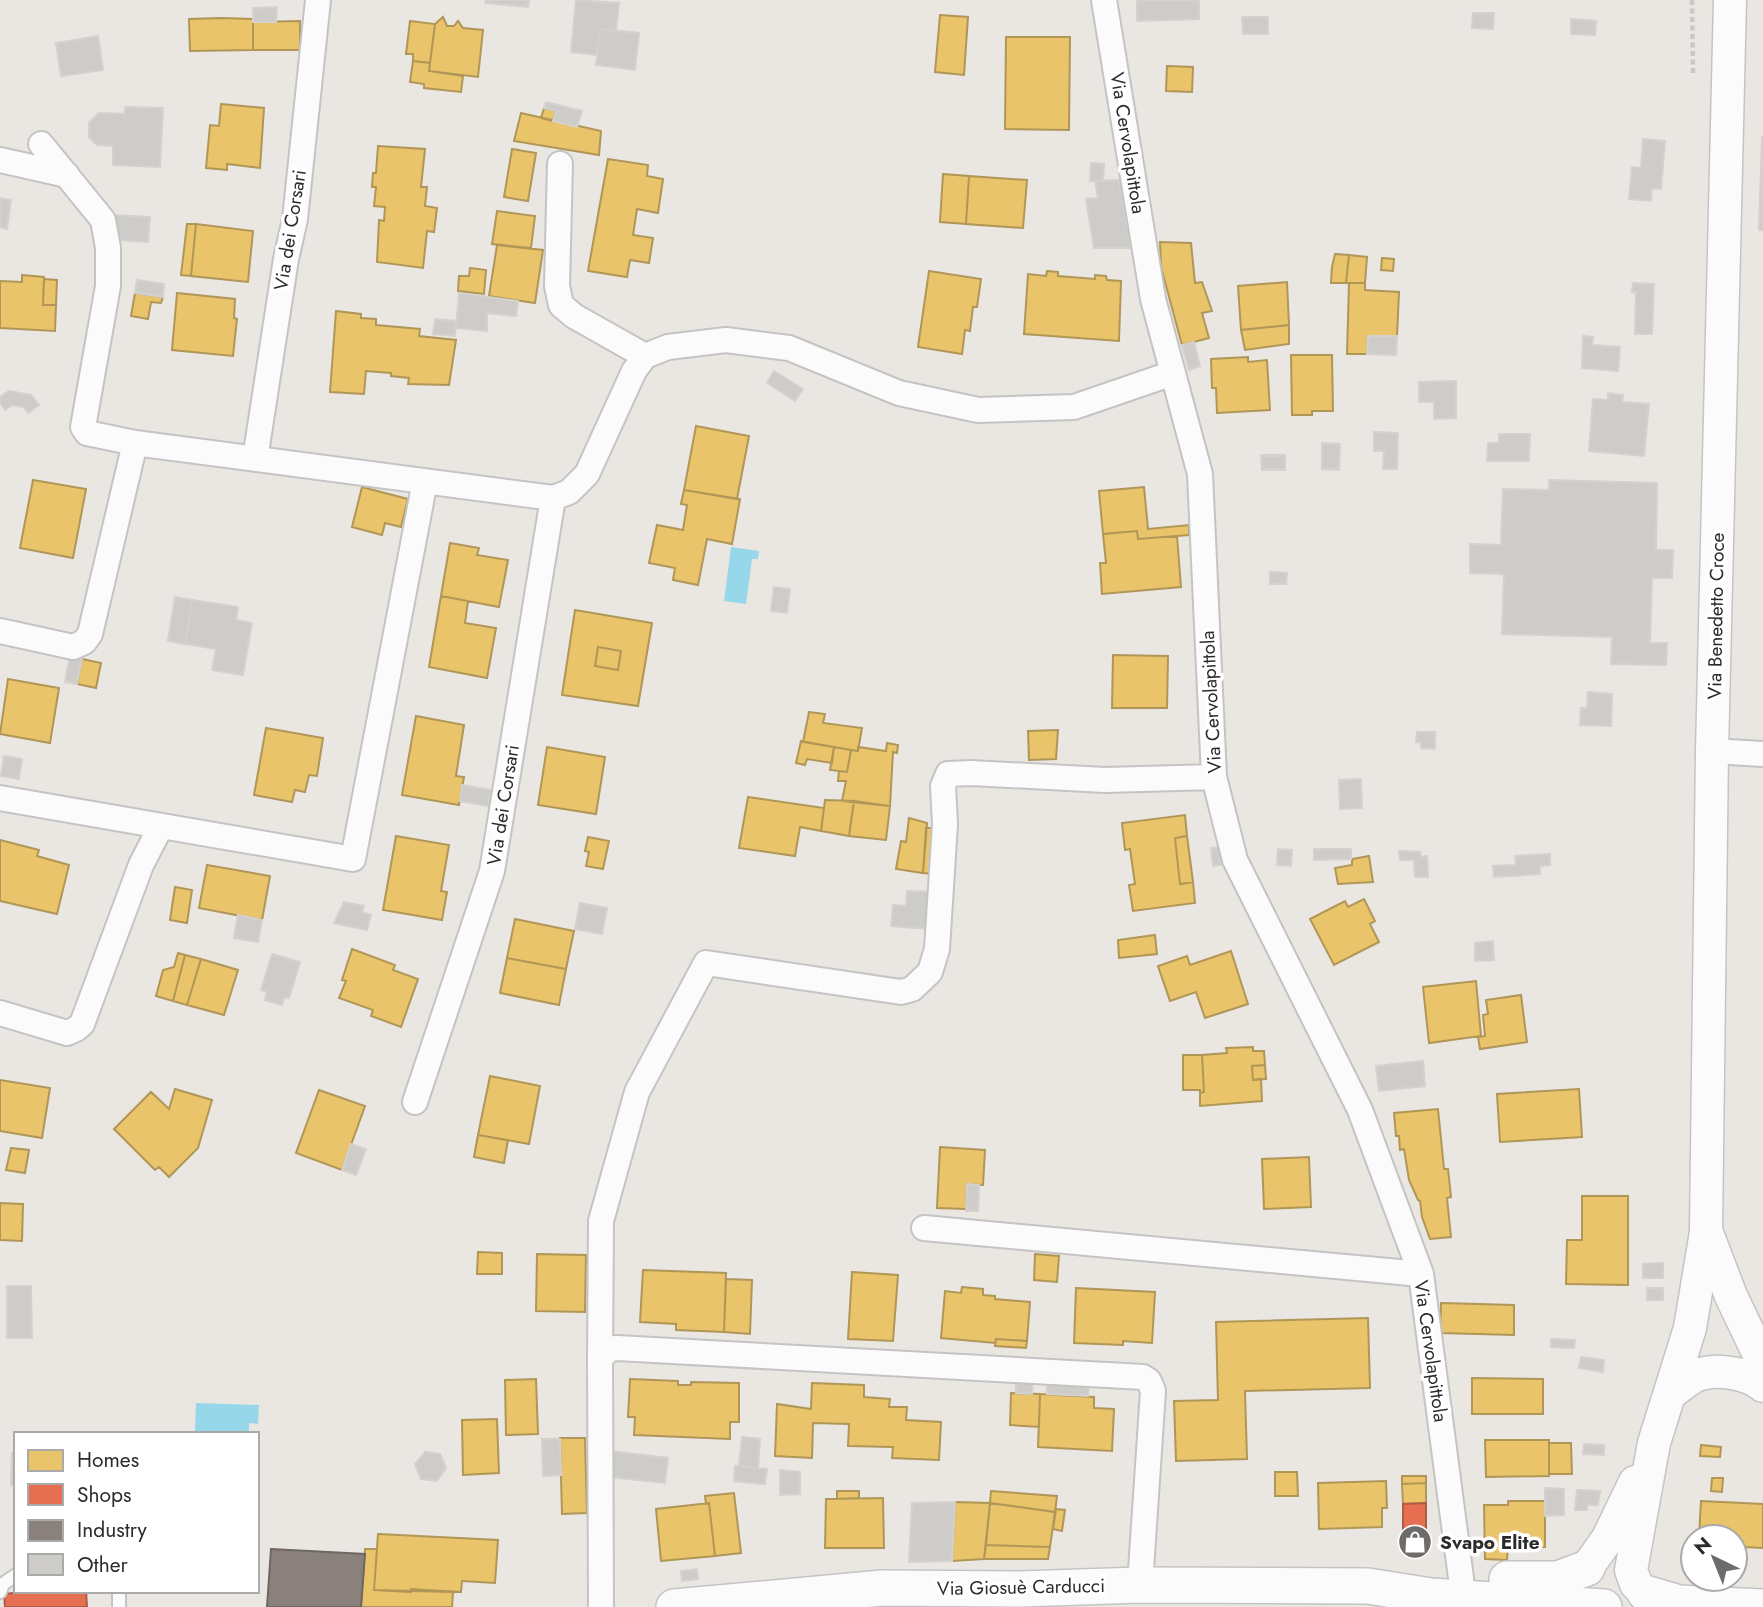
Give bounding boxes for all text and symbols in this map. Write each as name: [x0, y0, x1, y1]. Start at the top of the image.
street label: Via Cervolapittola: [1103, 70, 1153, 216]
street label: Via dei Corsari: [267, 168, 313, 292]
street label: Via Benedetto Croce: [1701, 532, 1731, 700]
street label: Via Cervolapittola: [1194, 630, 1228, 774]
street label: Via dei Corsari: [480, 743, 526, 867]
street label: Via Cervolapittola: [1408, 1278, 1454, 1424]
legend: [14, 1432, 259, 1593]
text: Homes: [77, 1445, 139, 1475]
text: Shops: [77, 1480, 131, 1510]
text: Industry: [77, 1515, 148, 1545]
shop icon: Svapo Elite: [1396, 1523, 1434, 1561]
north arrow: [1679, 1523, 1749, 1593]
place label: Svapo Elite: [1440, 1529, 1540, 1556]
text: N: [1688, 1531, 1717, 1561]
text: Other: [77, 1550, 128, 1580]
street label: Via Giosuè Carducci: [937, 1572, 1105, 1602]

